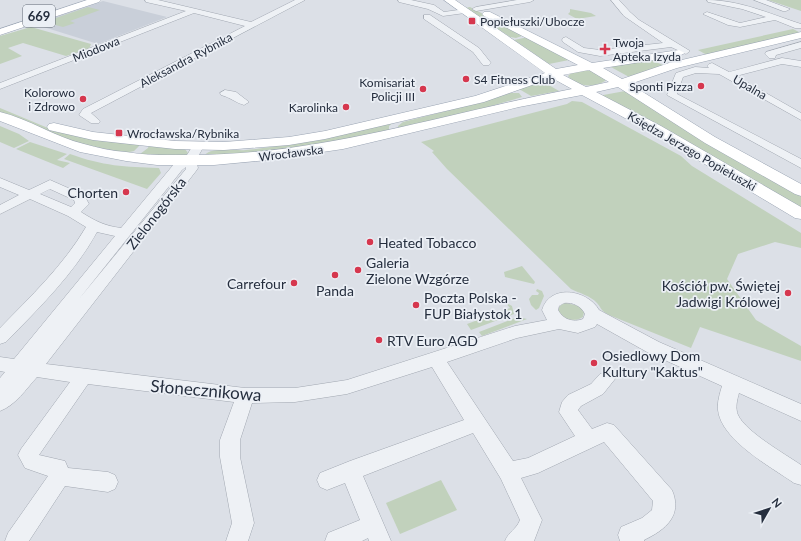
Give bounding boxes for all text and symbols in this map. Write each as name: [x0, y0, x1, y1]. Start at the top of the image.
road number: 669: [23, 5, 55, 27]
place label: Popiełuszki/Ubocze: [480, 14, 585, 29]
marker: Popiełuszki/Ubocze: [467, 16, 477, 26]
street label: Aleksandra Rybnika: [137, 29, 235, 91]
street label: Miodowa: [70, 33, 122, 65]
place label: Twoja Apteka Izyda: [613, 35, 681, 64]
marker: Twoja Apteka Izyda: [600, 44, 610, 54]
street label: Upalna: [730, 71, 770, 103]
place label: S4 Fitness Club: [474, 72, 556, 87]
marker: S4 Fitness Club: [461, 74, 471, 84]
place label: Komisariat Policji III: [359, 75, 416, 104]
place label: Sponti Pizza: [629, 79, 693, 94]
marker: Sponti Pizza: [696, 81, 706, 91]
marker: Komisariat Policji III: [418, 84, 428, 94]
place label: Kolorowo i Zdrowo: [24, 85, 75, 114]
marker: Kolorowo i Zdrowo: [78, 94, 88, 104]
place label: Karolinka: [289, 100, 338, 115]
marker: Karolinka: [341, 102, 351, 112]
street label: Księdza Jerzego Popiełuszki: [625, 108, 759, 194]
place label: Wrocławska/Rybnika: [127, 126, 239, 141]
marker: Wrocławska/Rybnika: [114, 128, 124, 138]
street label: Wrocławska: [258, 142, 324, 164]
street label: Zielonogórska: [123, 174, 189, 252]
place label: Chorten: [68, 184, 118, 201]
marker: Chorten: [121, 187, 131, 197]
place label: Heated Tobacco: [378, 234, 477, 251]
marker: Heated Tobacco: [365, 237, 375, 247]
place label: Galeria Zielone Wzgórze: [366, 254, 469, 287]
marker: Galeria Zielone Wzgórze: [353, 265, 363, 275]
marker: Panda: [330, 270, 340, 280]
place label: Carrefour: [227, 275, 286, 292]
place label: Kościół pw. Świętej Jadwigi Królowej: [662, 277, 780, 310]
marker: Carrefour: [289, 278, 299, 288]
place label: Panda: [316, 282, 354, 299]
marker: Kościół pw. Świętej Jadwigi Królowej: [783, 288, 793, 298]
place label: Poczta Polska - FUP Białystok 1: [424, 289, 522, 322]
marker: Poczta Polska - FUP Białystok 1: [411, 300, 421, 310]
place label: RTV Euro AGD: [387, 332, 478, 349]
marker: RTV Euro AGD: [374, 335, 384, 345]
place label: Osiedlowy Dom Kultury "Kaktus": [602, 347, 703, 380]
marker: Osiedlowy Dom Kultury "Kaktus": [589, 358, 599, 368]
street label: Słonecznikowa: [150, 375, 262, 405]
north arrow: [749, 489, 789, 529]
text: N: [769, 495, 785, 510]

